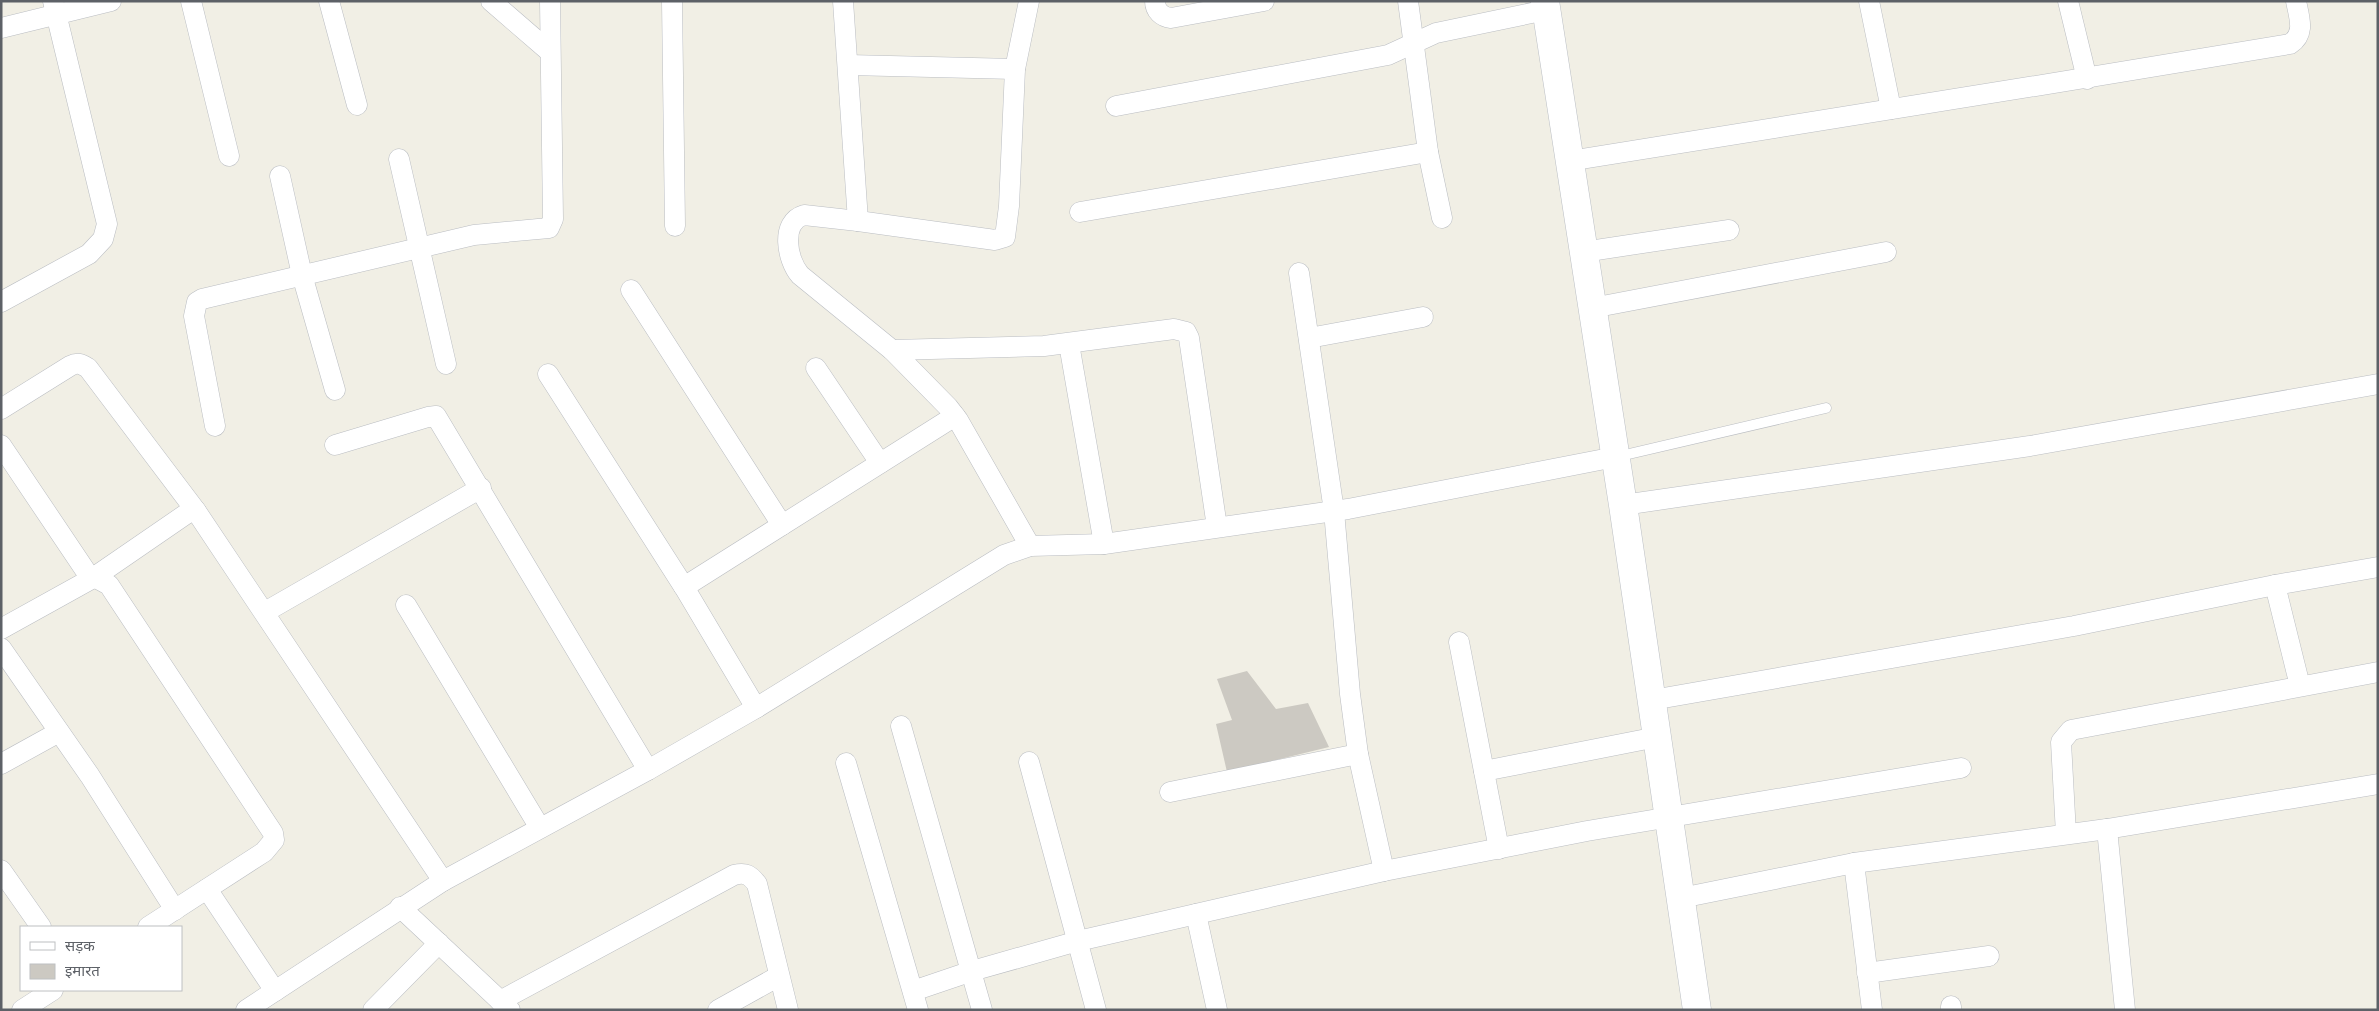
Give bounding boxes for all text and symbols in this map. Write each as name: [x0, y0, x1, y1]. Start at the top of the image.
legend: [20, 926, 182, 991]
text: सड़क: [65, 934, 95, 957]
text: इमारत: [65, 959, 100, 982]

